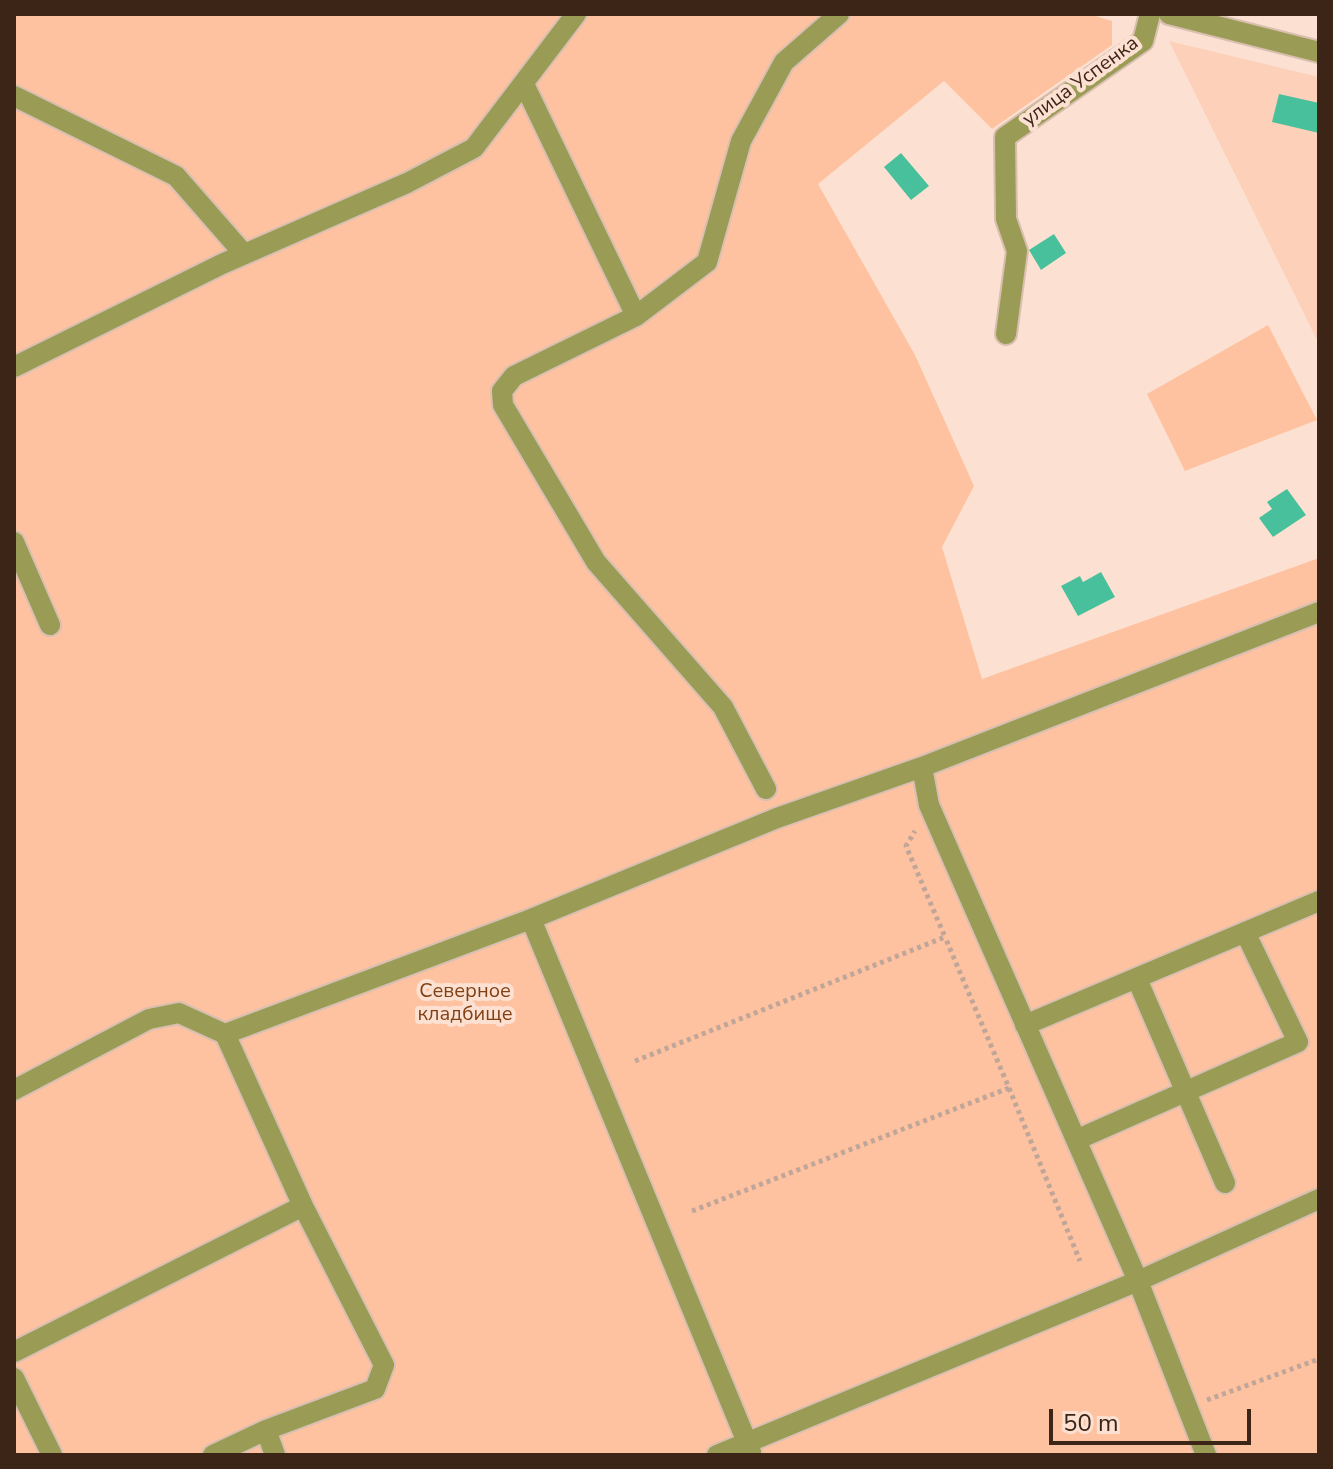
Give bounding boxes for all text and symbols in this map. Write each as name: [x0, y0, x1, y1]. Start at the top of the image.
street label: улица Успенка: [1018, 32, 1144, 132]
park label: Северное кладбище: [418, 980, 512, 1027]
scale bar: [1053, 1393, 1255, 1443]
text: 50 m: [1063, 1407, 1119, 1439]

